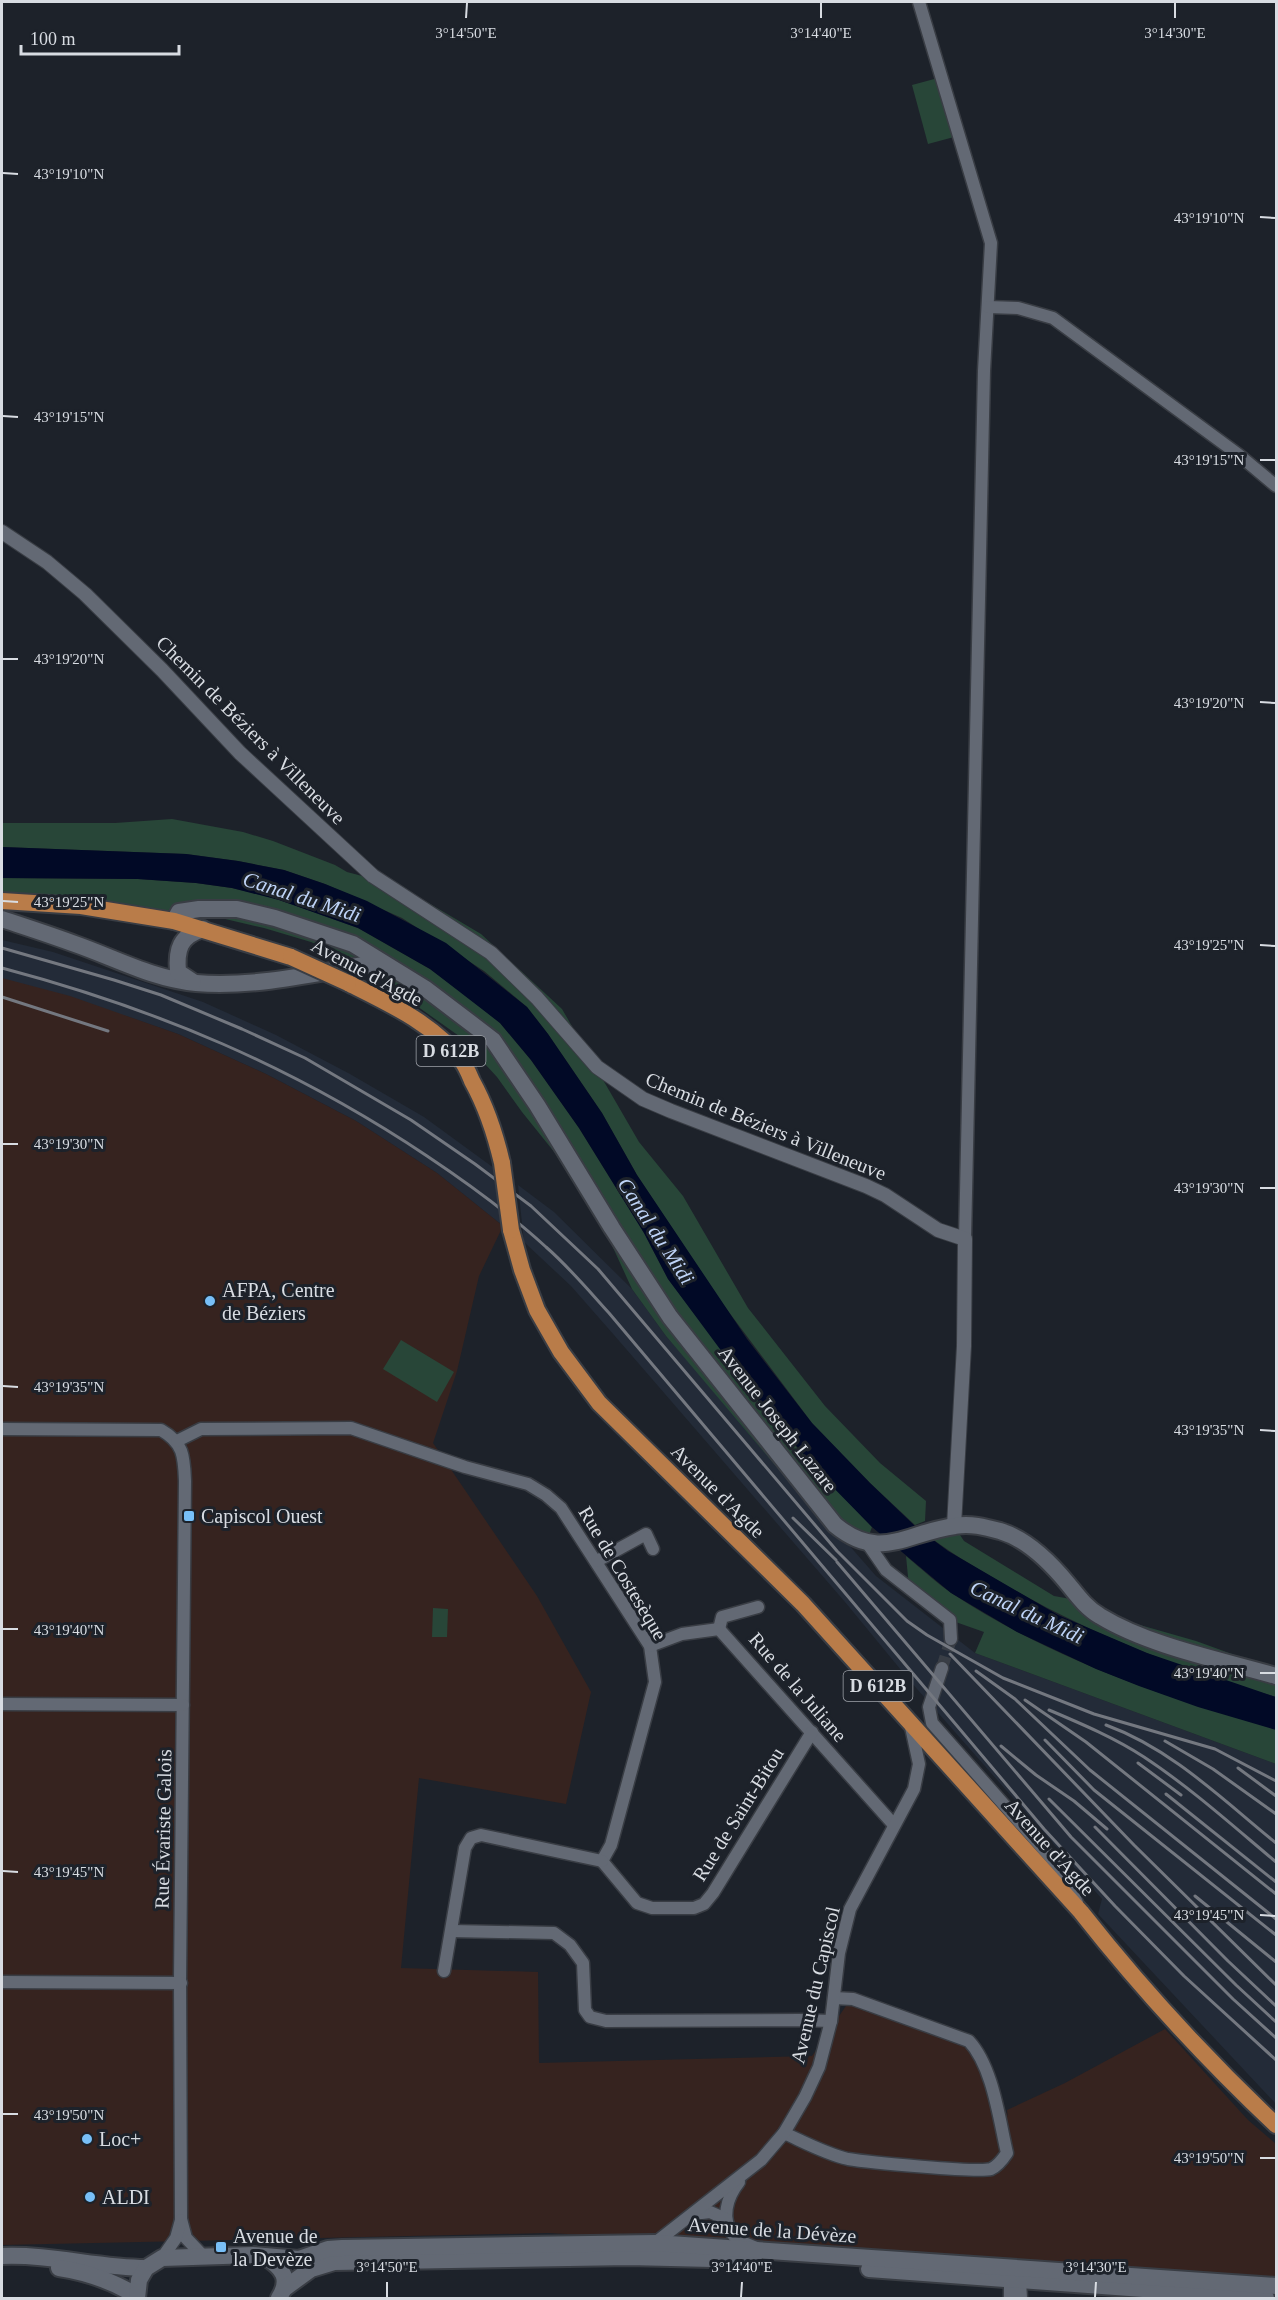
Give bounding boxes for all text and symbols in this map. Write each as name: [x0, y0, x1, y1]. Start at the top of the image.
scale bar: [21, 18, 178, 56]
text: 3°14'50"E: [435, 25, 497, 41]
text: 3°14'40"E: [790, 25, 852, 41]
text: 3°14'30"E: [1144, 25, 1206, 41]
text: 100 m: [30, 29, 76, 49]
text: 43°19'10"N: [34, 166, 104, 182]
text: 43°19'10"N: [1174, 210, 1244, 226]
text: 43°19'15"N: [34, 409, 104, 425]
text: 43°19'15"N: [1174, 452, 1244, 468]
street label: Chemin de Béziers à Villeneuve: [152, 631, 350, 829]
text: 43°19'20"N: [34, 651, 104, 667]
text: 43°19'20"N: [1174, 695, 1244, 711]
water label: Canal du Midi: [240, 867, 364, 927]
text: 43°19'25"N: [34, 894, 104, 910]
street label: Avenue d'Agde: [307, 933, 426, 1011]
text: 43°19'25"N: [1174, 937, 1244, 953]
road number: D 612B: [416, 1036, 486, 1066]
street label: Chemin de Béziers à Villeneuve: [643, 1068, 889, 1184]
text: 43°19'30"N: [34, 1136, 104, 1152]
water label: Canal du Midi: [613, 1173, 700, 1289]
text: 43°19'30"N: [1174, 1180, 1244, 1196]
place label: AFPA, Centre de Béziers: [222, 1279, 335, 1324]
marker: AFPA, Centre de Béziers: [203, 1294, 217, 1308]
street label: Avenue Joseph Lazare: [713, 1341, 842, 1497]
text: 43°19'35"N: [34, 1379, 104, 1395]
text: 43°19'35"N: [1174, 1422, 1244, 1438]
street label: Avenue d'Agde: [666, 1440, 769, 1543]
street label: Rue de Costesèque: [574, 1502, 672, 1645]
place label: Capiscol Ouest: [201, 1505, 323, 1528]
marker: Capiscol Ouest: [182, 1509, 196, 1523]
water label: Canal du Midi: [966, 1575, 1088, 1649]
text: 43°19'40"N: [34, 1622, 104, 1638]
street label: Rue de la Juliane: [745, 1628, 851, 1746]
text: 43°19'40"N: [1174, 1665, 1244, 1681]
road number: D 612B: [844, 1671, 912, 1701]
street label: Rue de Saint-Bitou: [688, 1743, 788, 1885]
street label: Rue Évariste Galois: [151, 1749, 175, 1909]
street label: Avenue d'Agde: [1000, 1794, 1099, 1901]
text: 43°19'45"N: [34, 1864, 104, 1880]
street label: Avenue du Capiscol: [786, 1904, 845, 2066]
text: 43°19'45"N: [1174, 1907, 1244, 1923]
text: 43°19'50"N: [34, 2107, 104, 2123]
place label: Loc+: [99, 2128, 141, 2150]
marker: Loc+: [80, 2132, 94, 2146]
text: 43°19'50"N: [1174, 2150, 1244, 2166]
place label: ALDI: [102, 2186, 150, 2208]
marker: ALDI: [83, 2190, 97, 2204]
street label: Avenue de la Dévèze: [687, 2213, 857, 2247]
place label: Avenue de la Devèze: [233, 2225, 318, 2270]
marker: Avenue de la Devèze: [214, 2240, 228, 2254]
text: 3°14'50"E: [356, 2259, 418, 2275]
text: 3°14'40"E: [711, 2259, 773, 2275]
text: 3°14'30"E: [1065, 2259, 1127, 2275]

